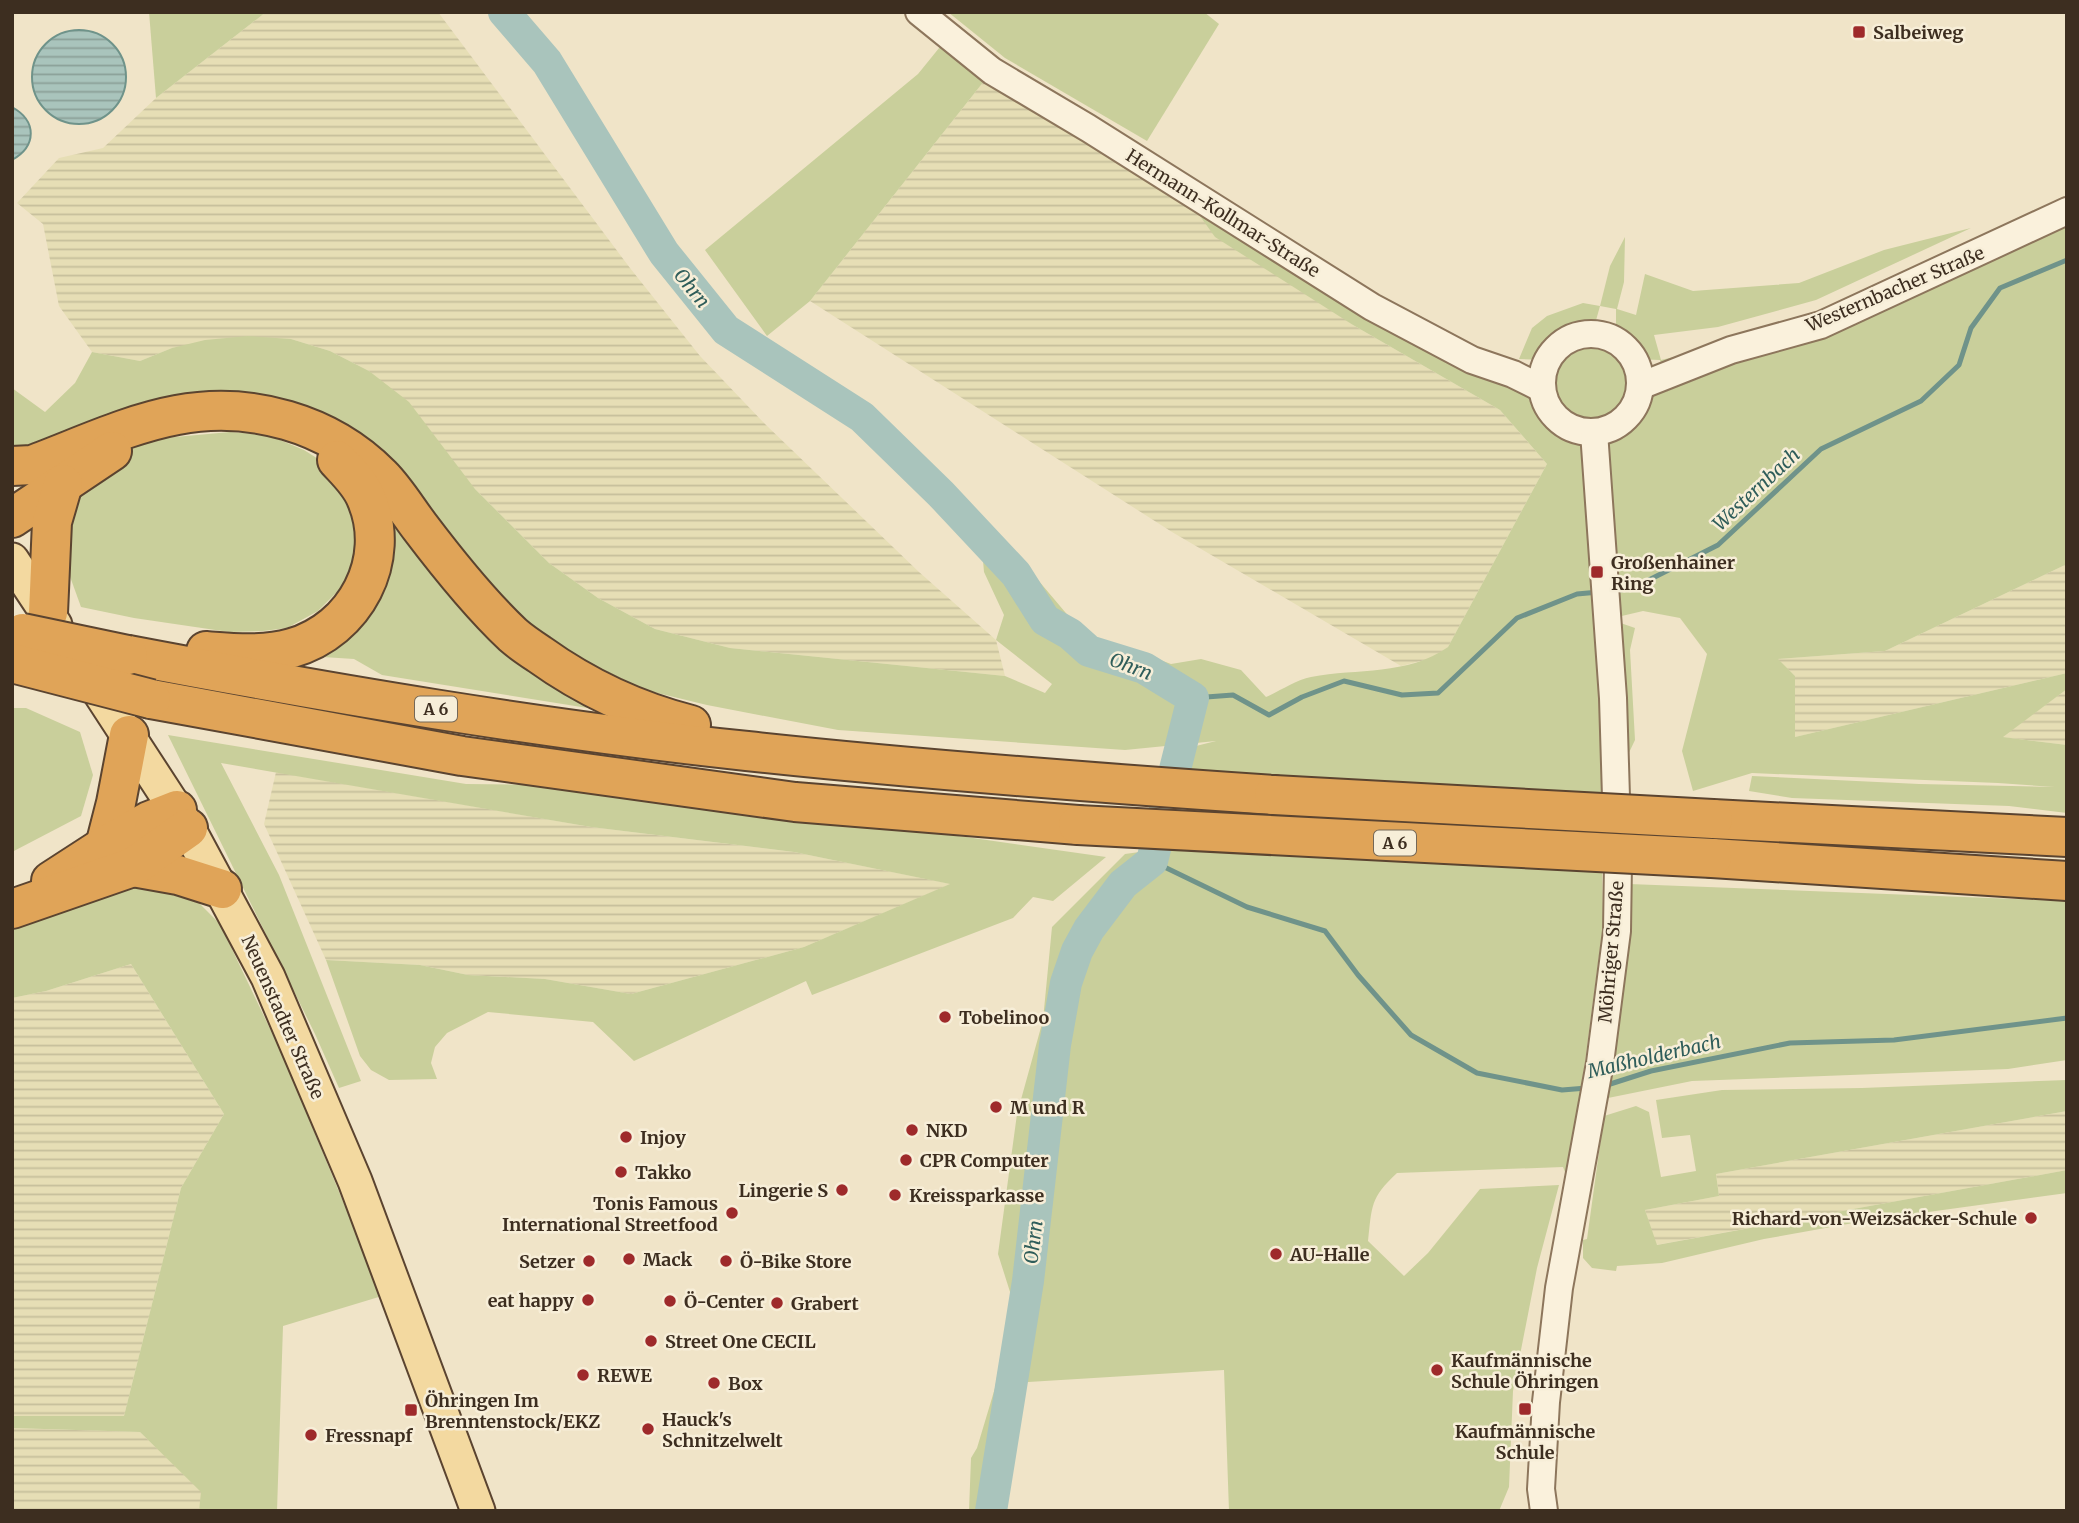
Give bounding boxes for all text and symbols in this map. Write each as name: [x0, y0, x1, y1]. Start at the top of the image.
place label: Salbeiweg: [1873, 21, 1963, 44]
marker: Salbeiweg: [1851, 24, 1867, 40]
street label: Hermann-Kollmar-Straße: [1122, 144, 1324, 282]
street label: Westernbacher Straße: [1802, 241, 1988, 337]
water label: Ohrn: [669, 263, 715, 313]
water label: Westernbach: [1707, 442, 1805, 536]
place label: Großenhainer Ring: [1611, 551, 1735, 595]
marker: Großenhainer Ring: [1589, 564, 1605, 580]
water label: Ohrn: [1106, 647, 1156, 685]
road number: A 6: [415, 696, 457, 722]
road number: A 6: [1374, 830, 1416, 856]
street label: Möhriger Straße: [1593, 880, 1629, 1024]
street label: Neuenstadter Straße: [236, 931, 330, 1103]
place label: Tobelinoo: [959, 1006, 1049, 1029]
marker: Tobelinoo: [937, 1009, 953, 1025]
water label: Maßholderbach: [1584, 1029, 1723, 1083]
place label: M und R: [1010, 1096, 1085, 1119]
marker: M und R: [988, 1099, 1004, 1115]
place label: NKD: [926, 1119, 968, 1142]
marker: NKD: [904, 1122, 920, 1138]
place label: Injoy: [640, 1126, 686, 1149]
marker: Injoy: [618, 1129, 634, 1145]
place label: CPR Computer: [920, 1149, 1049, 1172]
marker: CPR Computer: [898, 1152, 914, 1168]
place label: Takko: [635, 1161, 692, 1184]
marker: Takko: [613, 1164, 629, 1180]
place label: Lingerie S: [738, 1179, 828, 1202]
marker: Lingerie S: [834, 1182, 850, 1198]
place label: Kreissparkasse: [909, 1184, 1044, 1207]
marker: Kreissparkasse: [887, 1187, 903, 1203]
place label: Tonis Famous International Streetfood: [502, 1192, 718, 1236]
marker: Tonis Famous International Streetfood: [724, 1205, 740, 1221]
place label: Richard-von-Weizsäcker-Schule: [1732, 1207, 2017, 1230]
marker: Richard-von-Weizsäcker-Schule: [2023, 1210, 2039, 1226]
water label: Ohrn: [1018, 1219, 1048, 1265]
place label: AU-Halle: [1289, 1243, 1370, 1266]
marker: AU-Halle: [1268, 1246, 1284, 1262]
place label: Mack: [643, 1248, 692, 1271]
place label: Setzer: [519, 1250, 575, 1273]
place label: Ö-Bike Store: [740, 1250, 852, 1273]
marker: Mack: [621, 1251, 637, 1267]
marker: Setzer: [581, 1253, 597, 1269]
marker: Ö-Bike Store: [718, 1253, 734, 1269]
place label: eat happy: [488, 1289, 574, 1312]
place label: Ö-Center: [684, 1290, 765, 1313]
marker: eat happy: [580, 1292, 596, 1308]
place label: Grabert: [791, 1292, 859, 1315]
marker: Ö-Center: [662, 1293, 678, 1309]
marker: Grabert: [769, 1295, 785, 1311]
place label: Street One CECIL: [665, 1330, 816, 1353]
marker: Street One CECIL: [643, 1333, 659, 1349]
place label: Kaufmännische Schule Öhringen: [1451, 1349, 1599, 1393]
marker: Kaufmännische Schule Öhringen: [1429, 1362, 1445, 1378]
place label: REWE: [597, 1364, 652, 1387]
marker: REWE: [575, 1367, 591, 1383]
place label: Box: [728, 1372, 763, 1395]
marker: Box: [706, 1375, 722, 1391]
place label: Öhringen Im Brenntenstock/EKZ: [425, 1389, 600, 1433]
marker: Kaufmännische Schule: [1517, 1401, 1533, 1417]
marker: Öhringen Im Brenntenstock/EKZ: [403, 1402, 419, 1418]
place label: Hauck's Schnitzelwelt: [662, 1408, 784, 1452]
place label: Kaufmännische Schule: [1455, 1420, 1596, 1464]
marker: Hauck's Schnitzelwelt: [640, 1421, 656, 1437]
place label: Fressnapf: [325, 1424, 413, 1447]
marker: Fressnapf: [303, 1427, 319, 1443]

